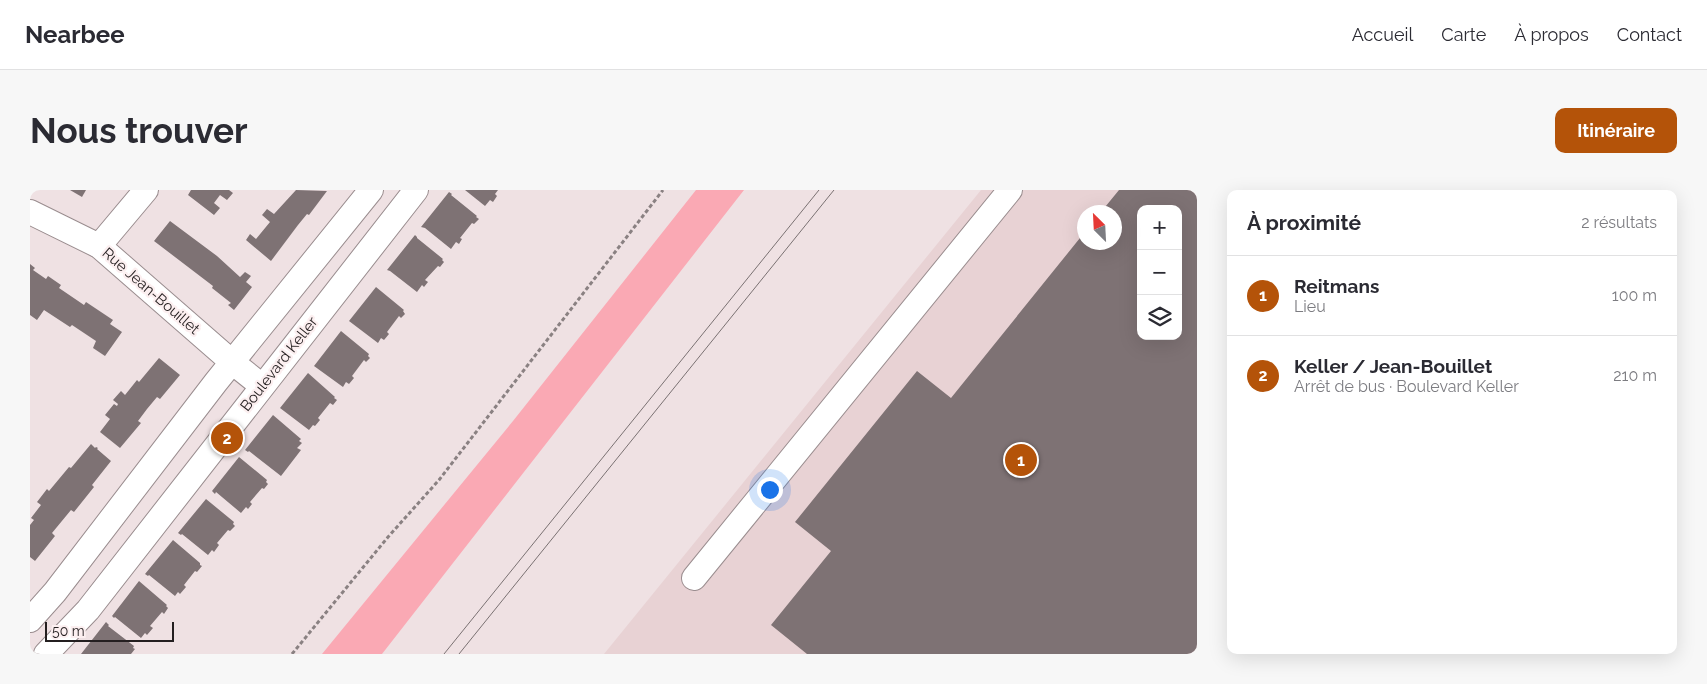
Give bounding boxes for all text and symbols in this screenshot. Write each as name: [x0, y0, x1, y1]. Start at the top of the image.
text: Nearbee: [25, 20, 125, 49]
text: Accueil: [1352, 24, 1413, 45]
text: Carte: [1441, 24, 1486, 45]
text: À propos: [1514, 24, 1589, 45]
text: Contact: [1617, 24, 1682, 45]
button: Itinéraire: [1555, 108, 1677, 153]
text: Nous trouver: [30, 110, 248, 151]
north arrow: [1077, 205, 1122, 250]
map controls: [1137, 205, 1182, 340]
button: +: [1137, 205, 1182, 250]
text: À proximité: [1247, 210, 1361, 235]
text: 2 résultats: [1581, 213, 1657, 232]
street label: Rue Jean-Bouillet: [99, 244, 203, 338]
button: −: [1137, 250, 1182, 295]
text: Reitmans: [1294, 275, 1379, 297]
text: 1: [1259, 286, 1267, 305]
text: 100 m: [1612, 286, 1657, 305]
button: layers: [1137, 295, 1182, 340]
text: Lieu: [1294, 297, 1326, 316]
street label: Boulevard Keller: [237, 313, 322, 415]
text: Keller / Jean-Bouillet: [1294, 355, 1492, 377]
text: 2: [1258, 366, 1268, 385]
text: 210 m: [1613, 366, 1657, 385]
text: Arrêt de bus · Boulevard Keller: [1294, 377, 1519, 396]
pin: 2: [211, 419, 243, 457]
pin: 1: [1005, 441, 1037, 479]
your location: [757, 477, 783, 503]
scale bar: [45, 619, 174, 642]
text: 50 m: [52, 623, 85, 639]

